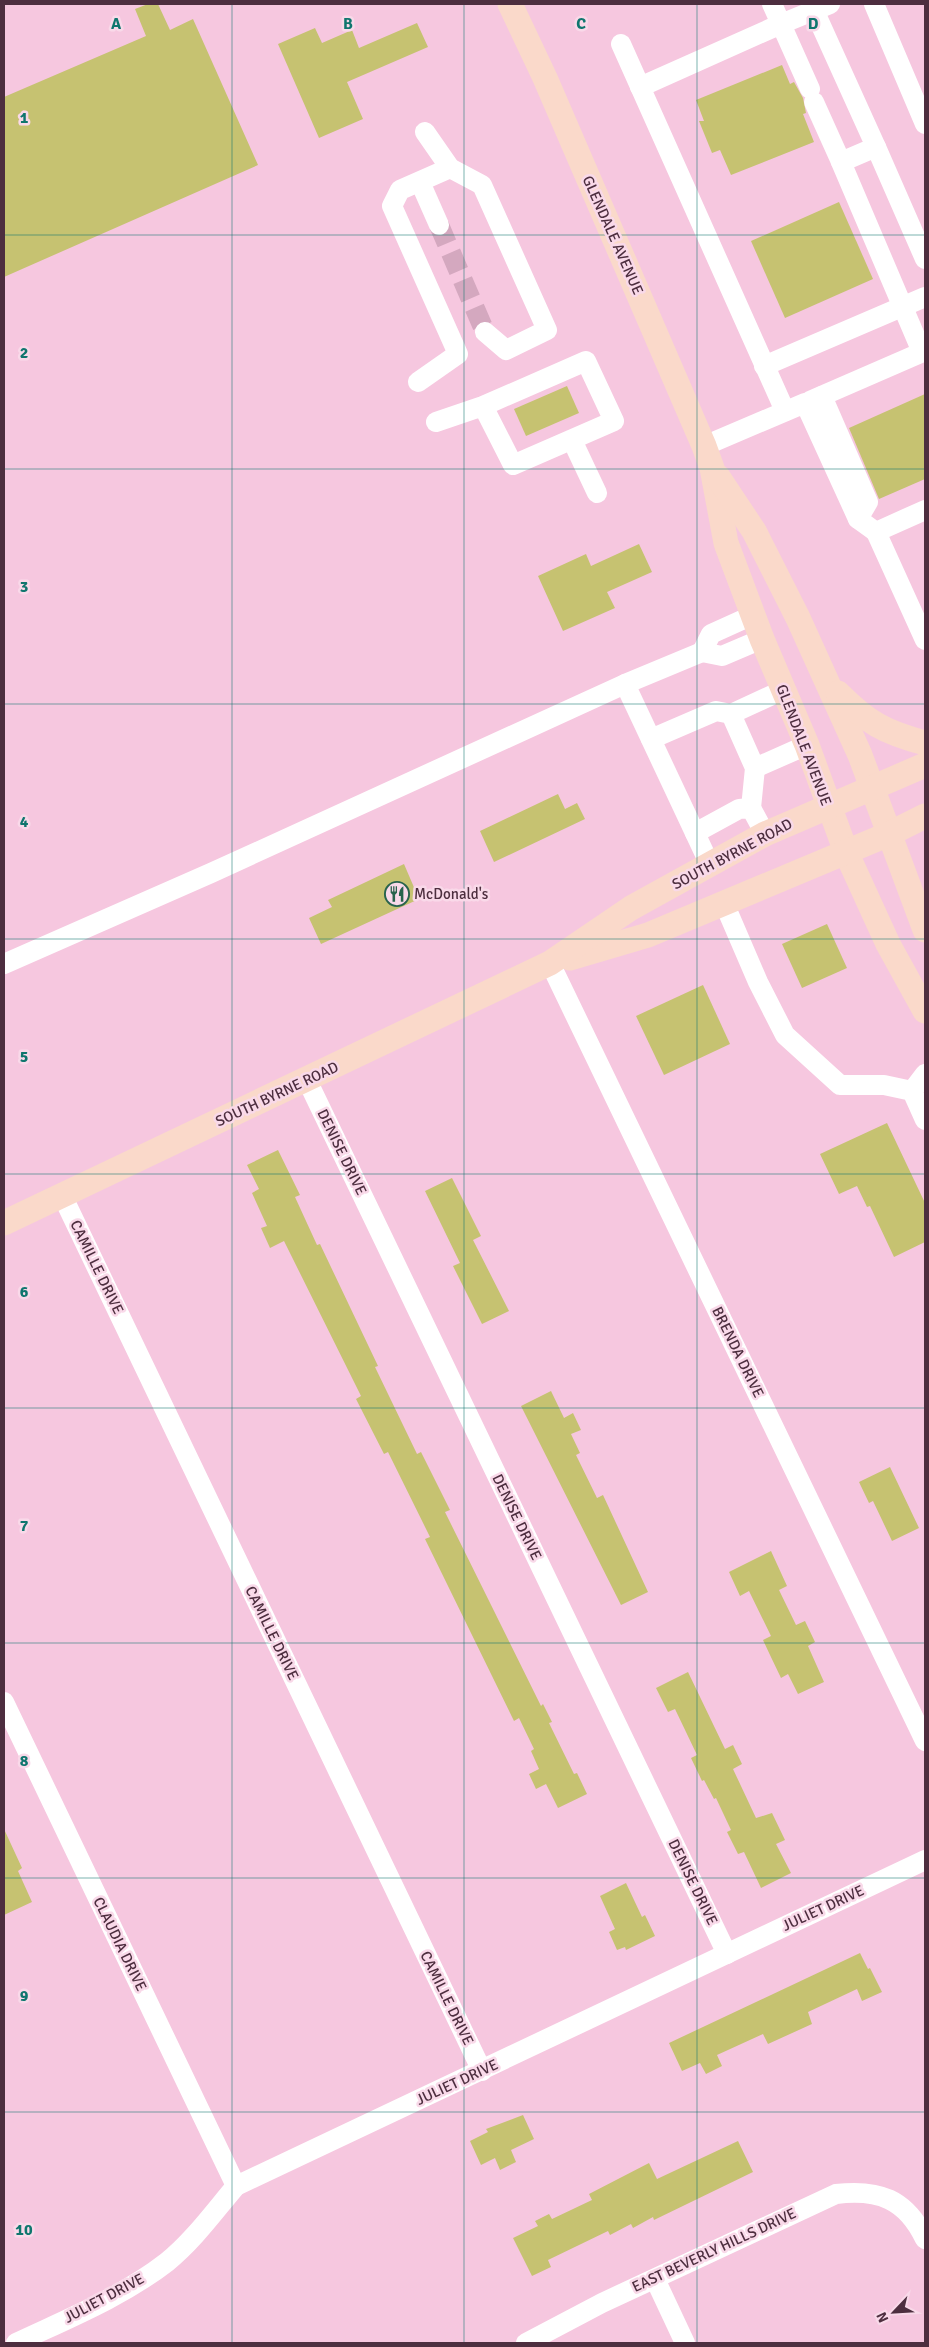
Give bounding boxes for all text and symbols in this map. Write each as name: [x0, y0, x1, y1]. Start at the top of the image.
text: A: [111, 14, 122, 34]
text: B: [343, 14, 353, 34]
text: C: [576, 14, 586, 34]
text: D: [808, 14, 819, 34]
text: 1: [20, 108, 29, 128]
street label: GLENDALE AVENUE: [579, 173, 647, 297]
text: 2: [20, 343, 28, 363]
text: 3: [20, 577, 28, 597]
street label: GLENDALE AVENUE: [773, 682, 835, 808]
text: 4: [20, 812, 29, 832]
street label: SOUTH BYRNE ROAD: [669, 815, 795, 893]
restaurant icon: McDonald's: [384, 881, 410, 907]
place label: McDonald's: [414, 885, 489, 903]
text: 5: [20, 1047, 28, 1067]
street label: SOUTH BYRNE ROAD: [213, 1058, 341, 1130]
street label: DENISE DRIVE: [313, 1106, 371, 1198]
street label: CAMILLE DRIVE: [67, 1217, 127, 1317]
text: 6: [20, 1282, 29, 1302]
street label: BRENDA DRIVE: [708, 1304, 768, 1400]
street label: DENISE DRIVE: [488, 1471, 546, 1563]
text: 7: [20, 1516, 29, 1536]
street label: CAMILLE DRIVE: [242, 1583, 302, 1683]
text: 8: [20, 1751, 29, 1771]
street label: DENISE DRIVE: [664, 1836, 722, 1928]
street label: JULIET DRIVE: [779, 1881, 867, 1935]
street label: CLAUDIA DRIVE: [89, 1894, 151, 1994]
street label: CAMILLE DRIVE: [417, 1948, 477, 2048]
text: 9: [20, 1986, 29, 2006]
street label: JULIET DRIVE: [413, 2055, 501, 2109]
street label: EAST BEVERLY HILLS DRIVE: [629, 2204, 799, 2296]
text: 10: [15, 2220, 33, 2240]
street label: JULIET DRIVE: [61, 2269, 147, 2327]
north arrow: [869, 2287, 919, 2337]
text: N: [873, 2309, 892, 2325]

